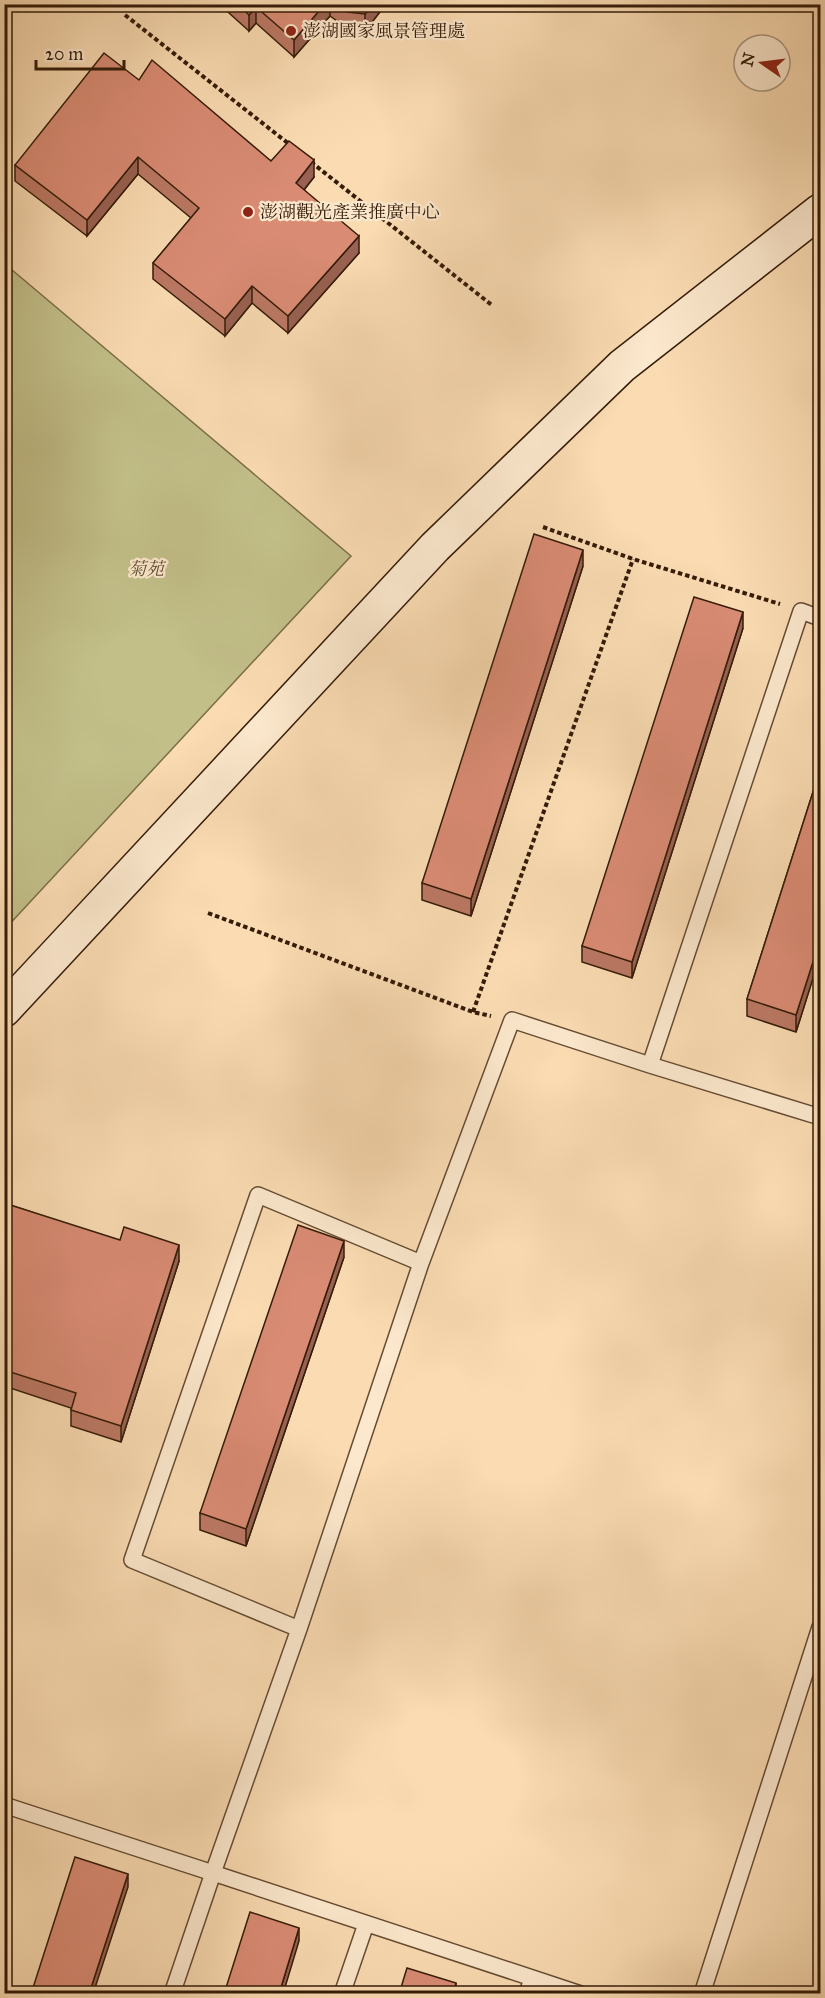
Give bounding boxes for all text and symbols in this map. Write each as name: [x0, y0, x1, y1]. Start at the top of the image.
place label: 澎湖國家風景管理處: [303, 20, 465, 42]
marker: 澎湖國家風景管理處: [284, 24, 298, 38]
scale bar: [36, 33, 124, 71]
north arrow: [732, 33, 792, 93]
text: 20 m: [45, 43, 83, 65]
text: N: [737, 50, 759, 68]
place label: 澎湖觀光產業推廣中心: [260, 201, 440, 223]
marker: 澎湖觀光產業推廣中心: [241, 205, 255, 219]
park label: 菊苑: [128, 558, 167, 580]

